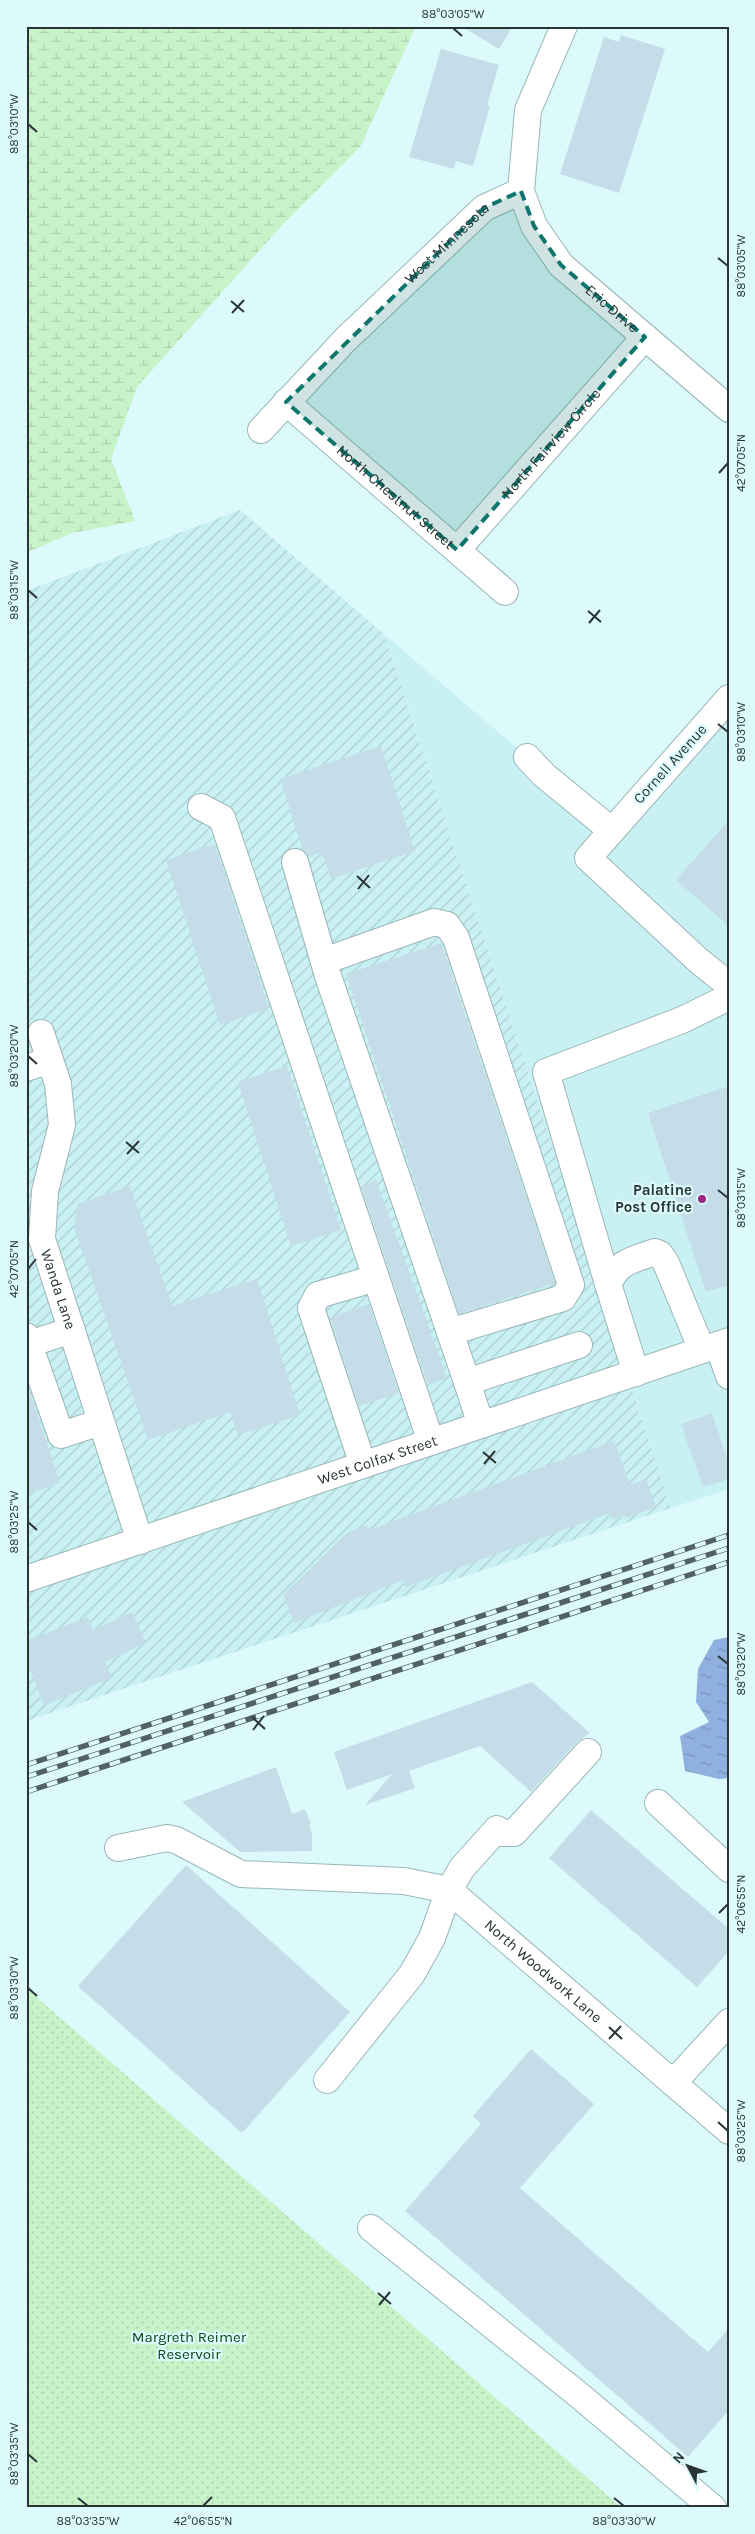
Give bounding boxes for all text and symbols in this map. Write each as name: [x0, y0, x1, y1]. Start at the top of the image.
text: 88°03'05"W: [422, 7, 485, 21]
text: 88°03'10"W: [7, 94, 21, 154]
street label: West Minnesota: [401, 198, 492, 288]
text: 88°03'05"W: [734, 234, 748, 297]
street label: Eric Drive: [582, 281, 642, 337]
street label: North Fairview Circle: [498, 385, 604, 502]
text: 42°07'05"N: [734, 434, 748, 492]
street label: North Chestnut Street: [333, 441, 458, 553]
text: 88°03'15"W: [7, 560, 21, 620]
text: 88°03'10"W: [734, 702, 748, 762]
street label: Cornell Avenue: [630, 720, 710, 808]
text: 88°03'20"W: [7, 1024, 21, 1088]
text: 88°03'15"W: [734, 1168, 748, 1228]
place label: Palatine Post Office: [615, 1181, 692, 1216]
marker: Palatine Post Office: [696, 1193, 708, 1205]
text: 42°07'05"N: [7, 1240, 21, 1298]
street label: Wanda Lane: [37, 1247, 80, 1331]
street label: West Colfax Street: [315, 1431, 440, 1489]
text: 88°03'25"W: [7, 1490, 21, 1553]
text: 88°03'20"W: [734, 1632, 748, 1696]
text: 42°06'55"N: [734, 1875, 748, 1933]
street label: North Woodwork Lane: [481, 1916, 606, 2027]
text: 88°03'30"W: [7, 1956, 21, 2020]
text: 88°03'25"W: [734, 2099, 748, 2162]
park label: Margreth Reimer Reservoir: [132, 2328, 247, 2363]
text: 88°03'35"W: [7, 2422, 21, 2485]
north arrow: [662, 2442, 712, 2492]
text: N: [669, 2448, 688, 2467]
text: 88°03'35"W: [57, 2514, 120, 2528]
text: 42°06'55"N: [174, 2514, 232, 2528]
text: 88°03'30"W: [592, 2514, 656, 2528]

